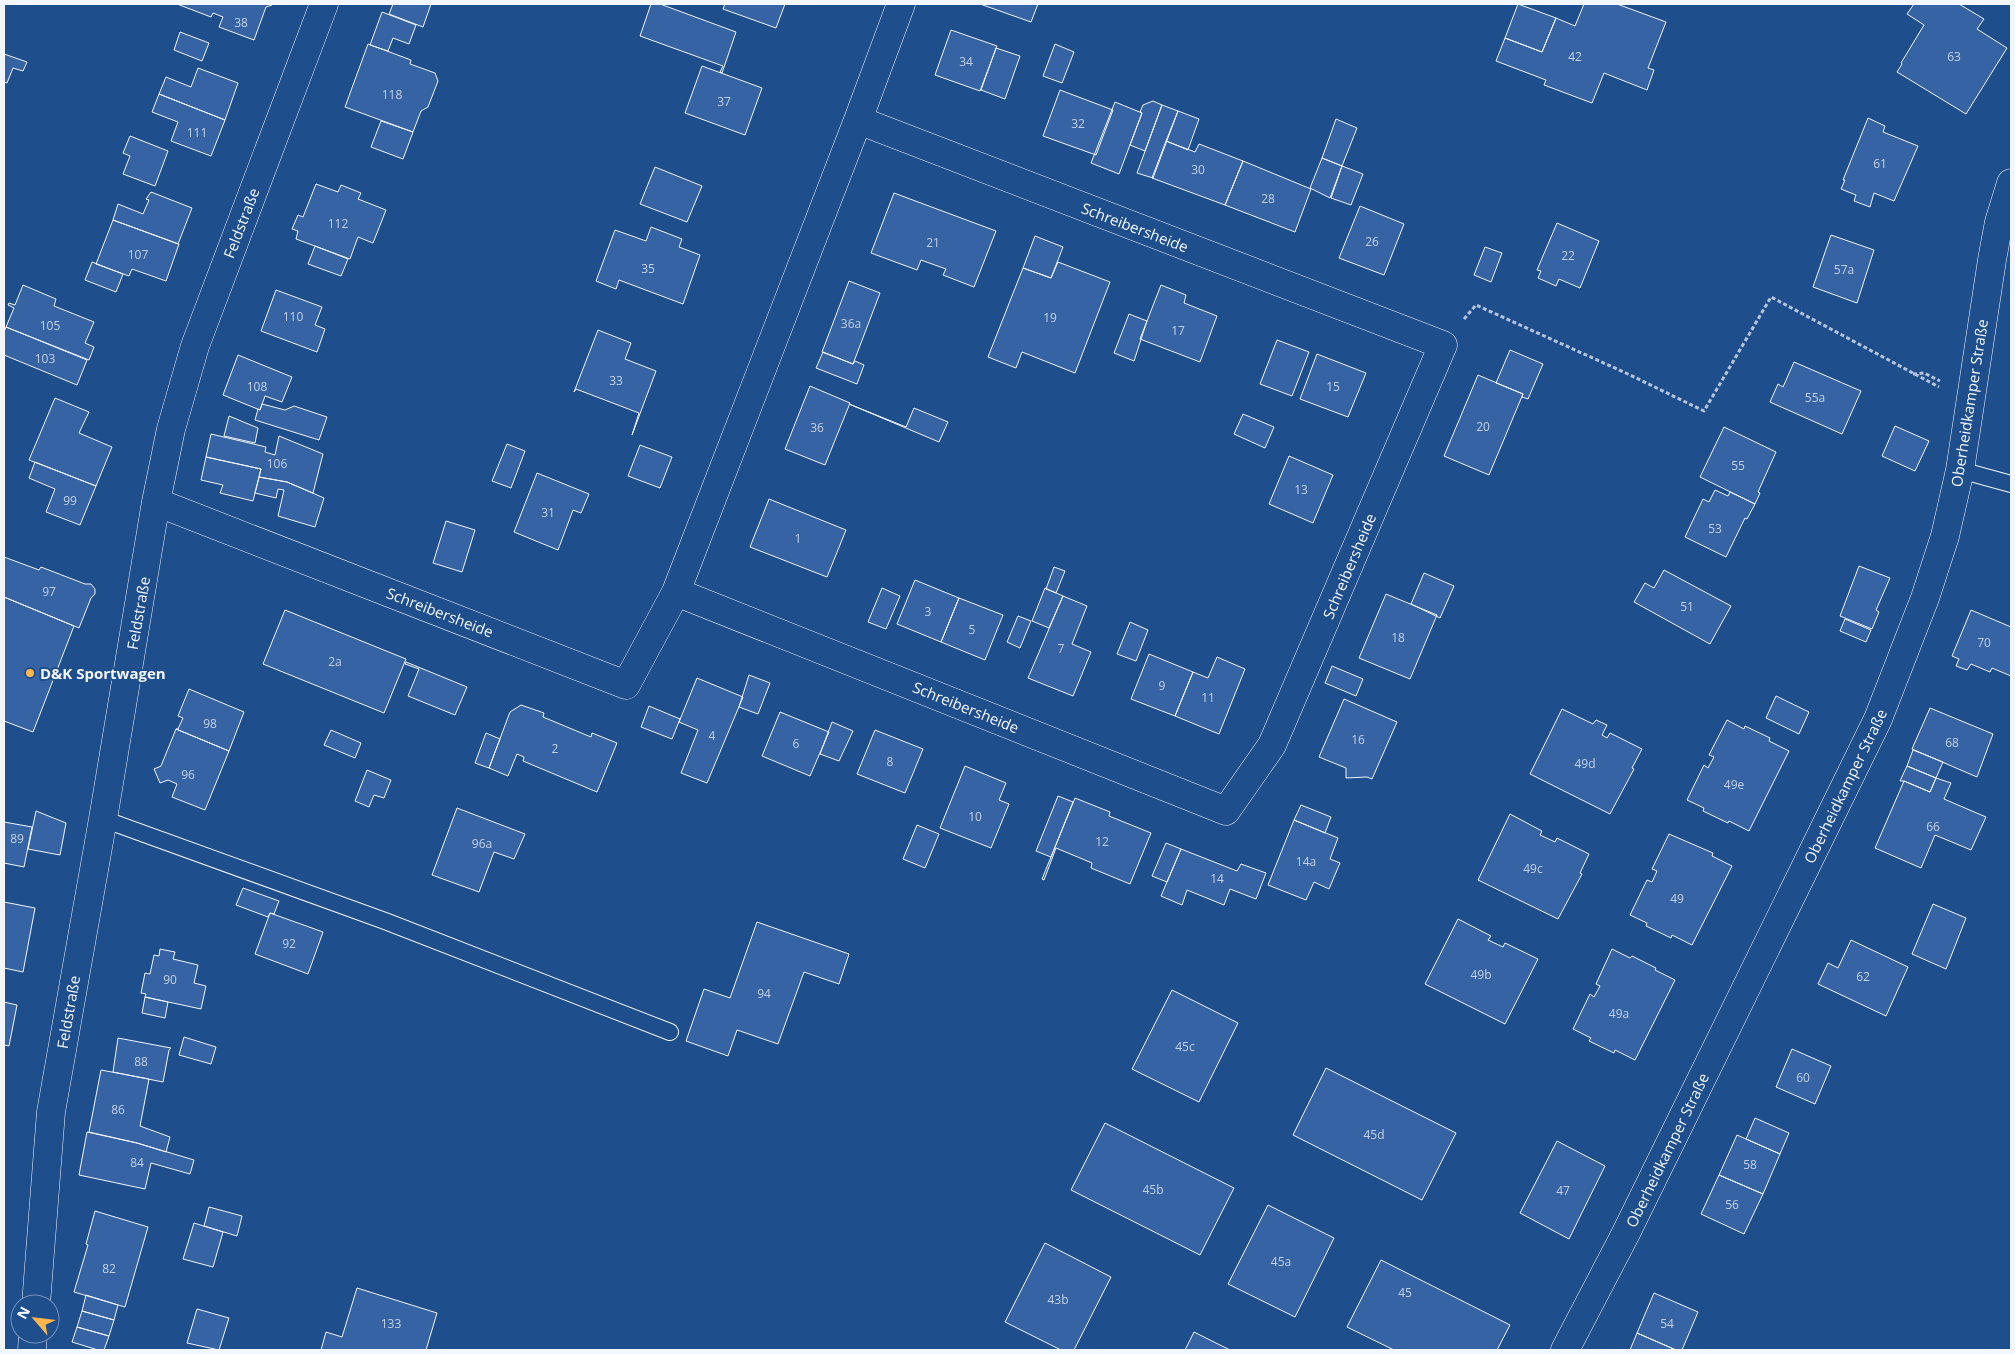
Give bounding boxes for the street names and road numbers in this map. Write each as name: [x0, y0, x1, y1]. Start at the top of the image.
street label: Feldstraße: [218, 185, 264, 261]
street label: Schreibersheide: [1079, 197, 1191, 257]
street label: Oberheidkamper Straße: [1946, 318, 1992, 488]
street label: Schreibersheide: [1318, 510, 1380, 622]
street label: Feldstraße: [122, 575, 154, 651]
street label: Schreibersheide: [384, 582, 496, 642]
street label: Schreibersheide: [910, 677, 1022, 737]
street label: Oberheidkamper Straße: [1799, 705, 1891, 867]
street label: Feldstraße: [52, 974, 84, 1050]
street label: Oberheidkamper Straße: [1621, 1069, 1713, 1231]

